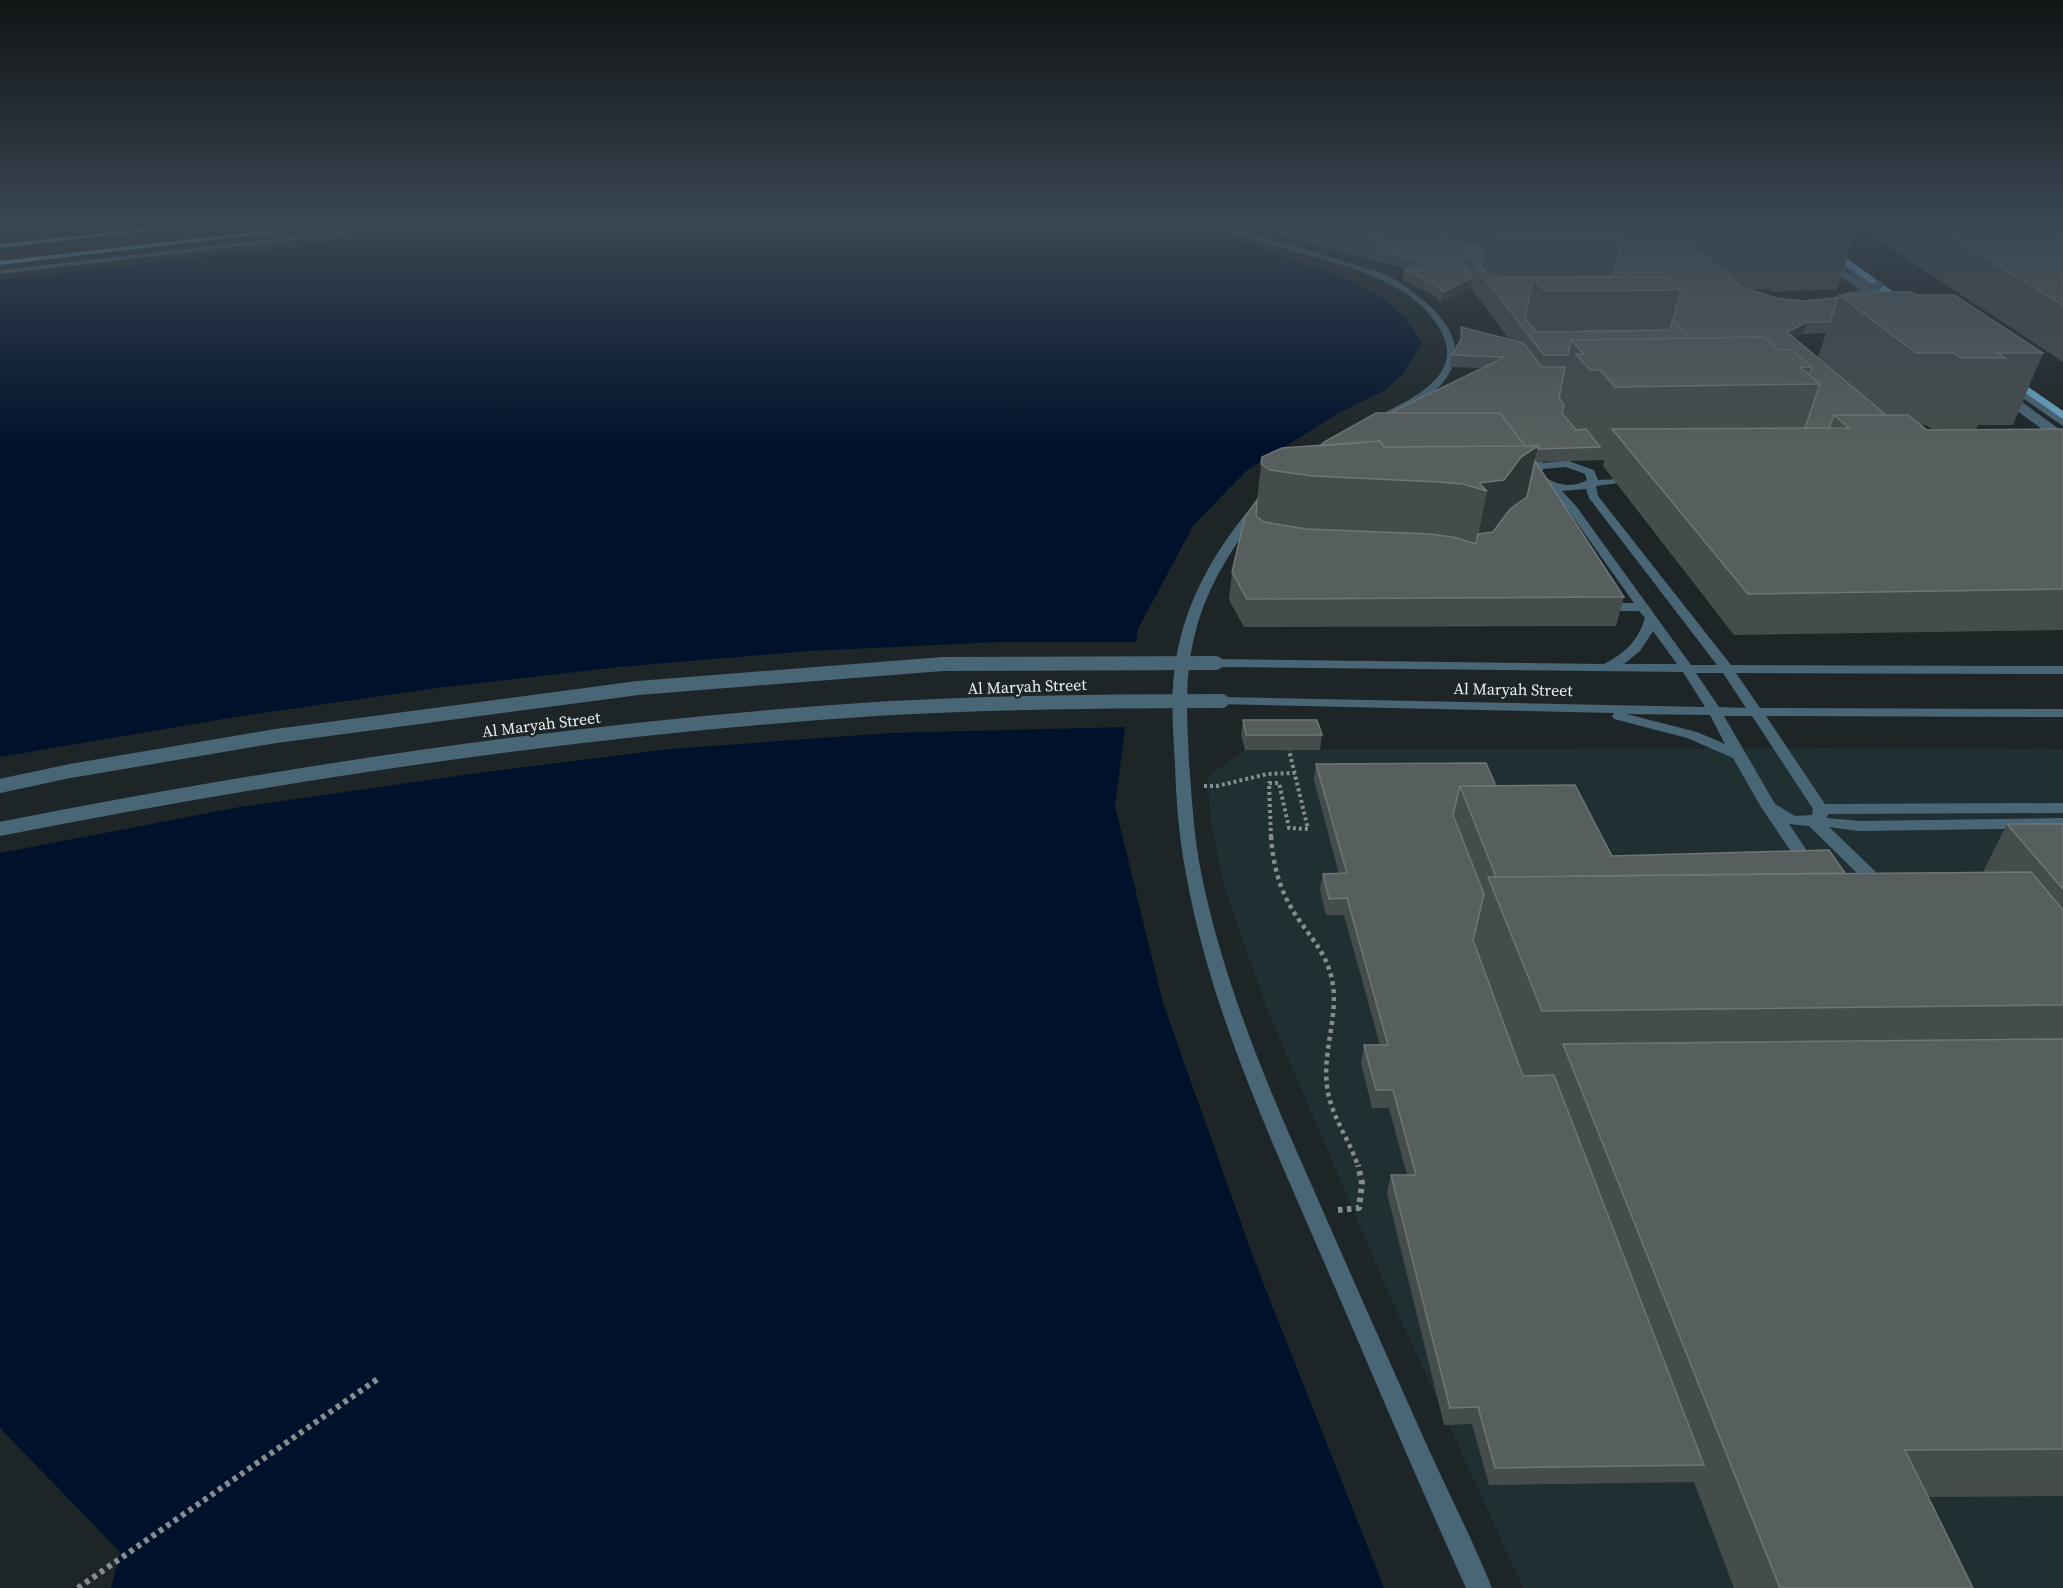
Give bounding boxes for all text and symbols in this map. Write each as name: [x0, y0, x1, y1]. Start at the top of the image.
street label: Al Maryah Street: [967, 673, 1088, 699]
street label: Al Maryah Street: [1453, 677, 1573, 701]
street label: Al Maryah Street: [481, 706, 602, 742]

